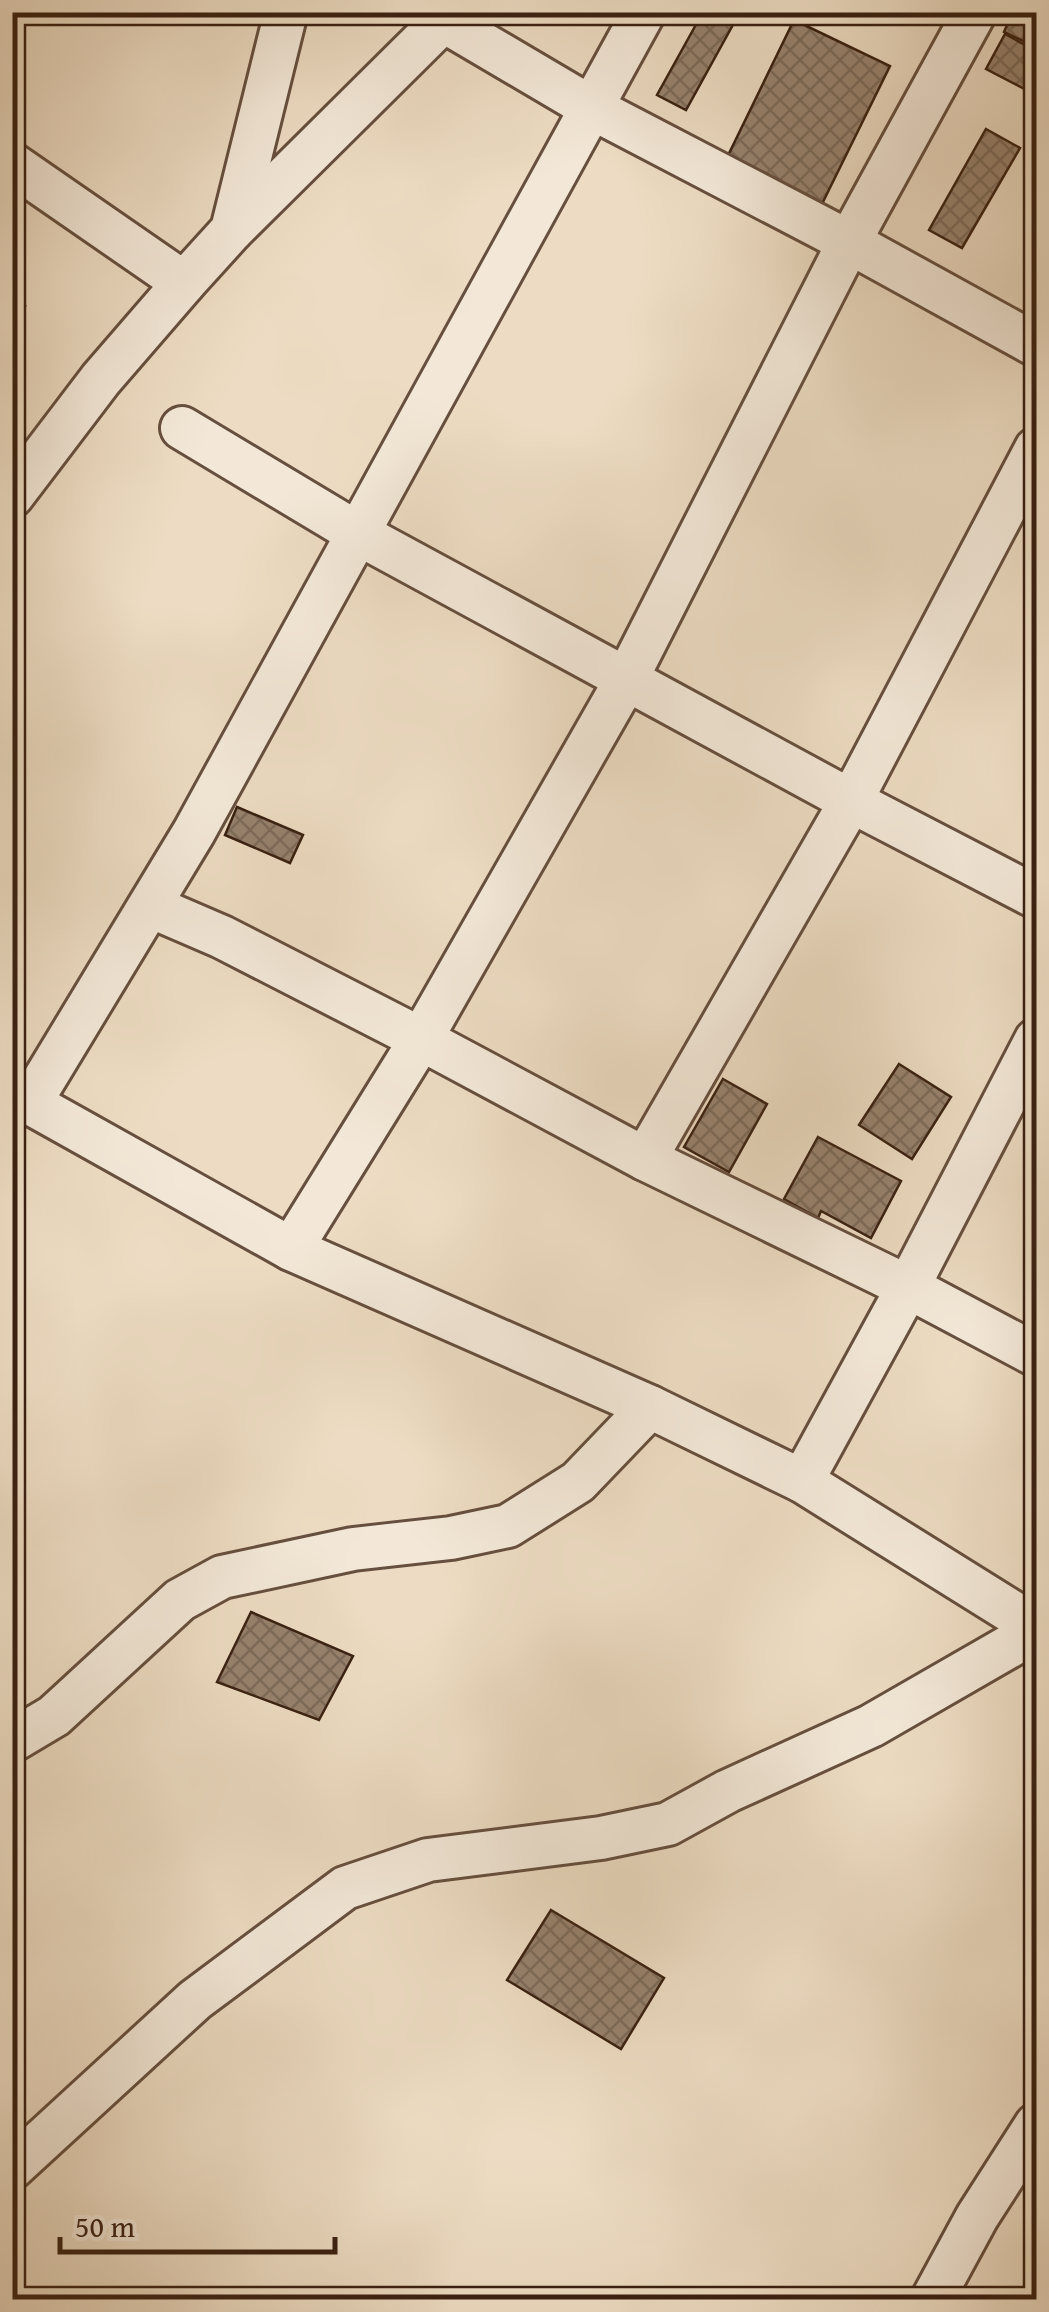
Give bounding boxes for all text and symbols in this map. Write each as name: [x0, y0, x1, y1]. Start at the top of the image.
scale bar: [60, 2192, 335, 2254]
text: 50 m: [75, 2204, 135, 2248]

